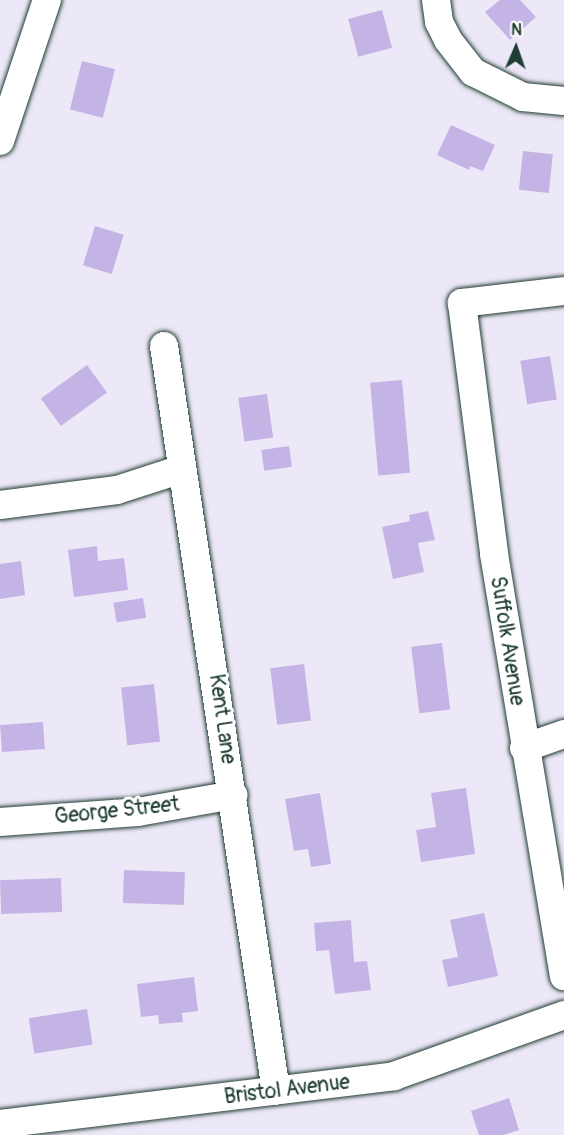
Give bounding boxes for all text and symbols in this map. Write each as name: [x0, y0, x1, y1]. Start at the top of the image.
north arrow: [486, 18, 546, 78]
text: N: [511, 20, 522, 40]
street label: Suffolk Avenue: [484, 574, 530, 708]
street label: Kent Lane: [203, 672, 241, 766]
street label: George Street: [53, 792, 181, 830]
street label: Bristol Avenue: [223, 1070, 351, 1110]

